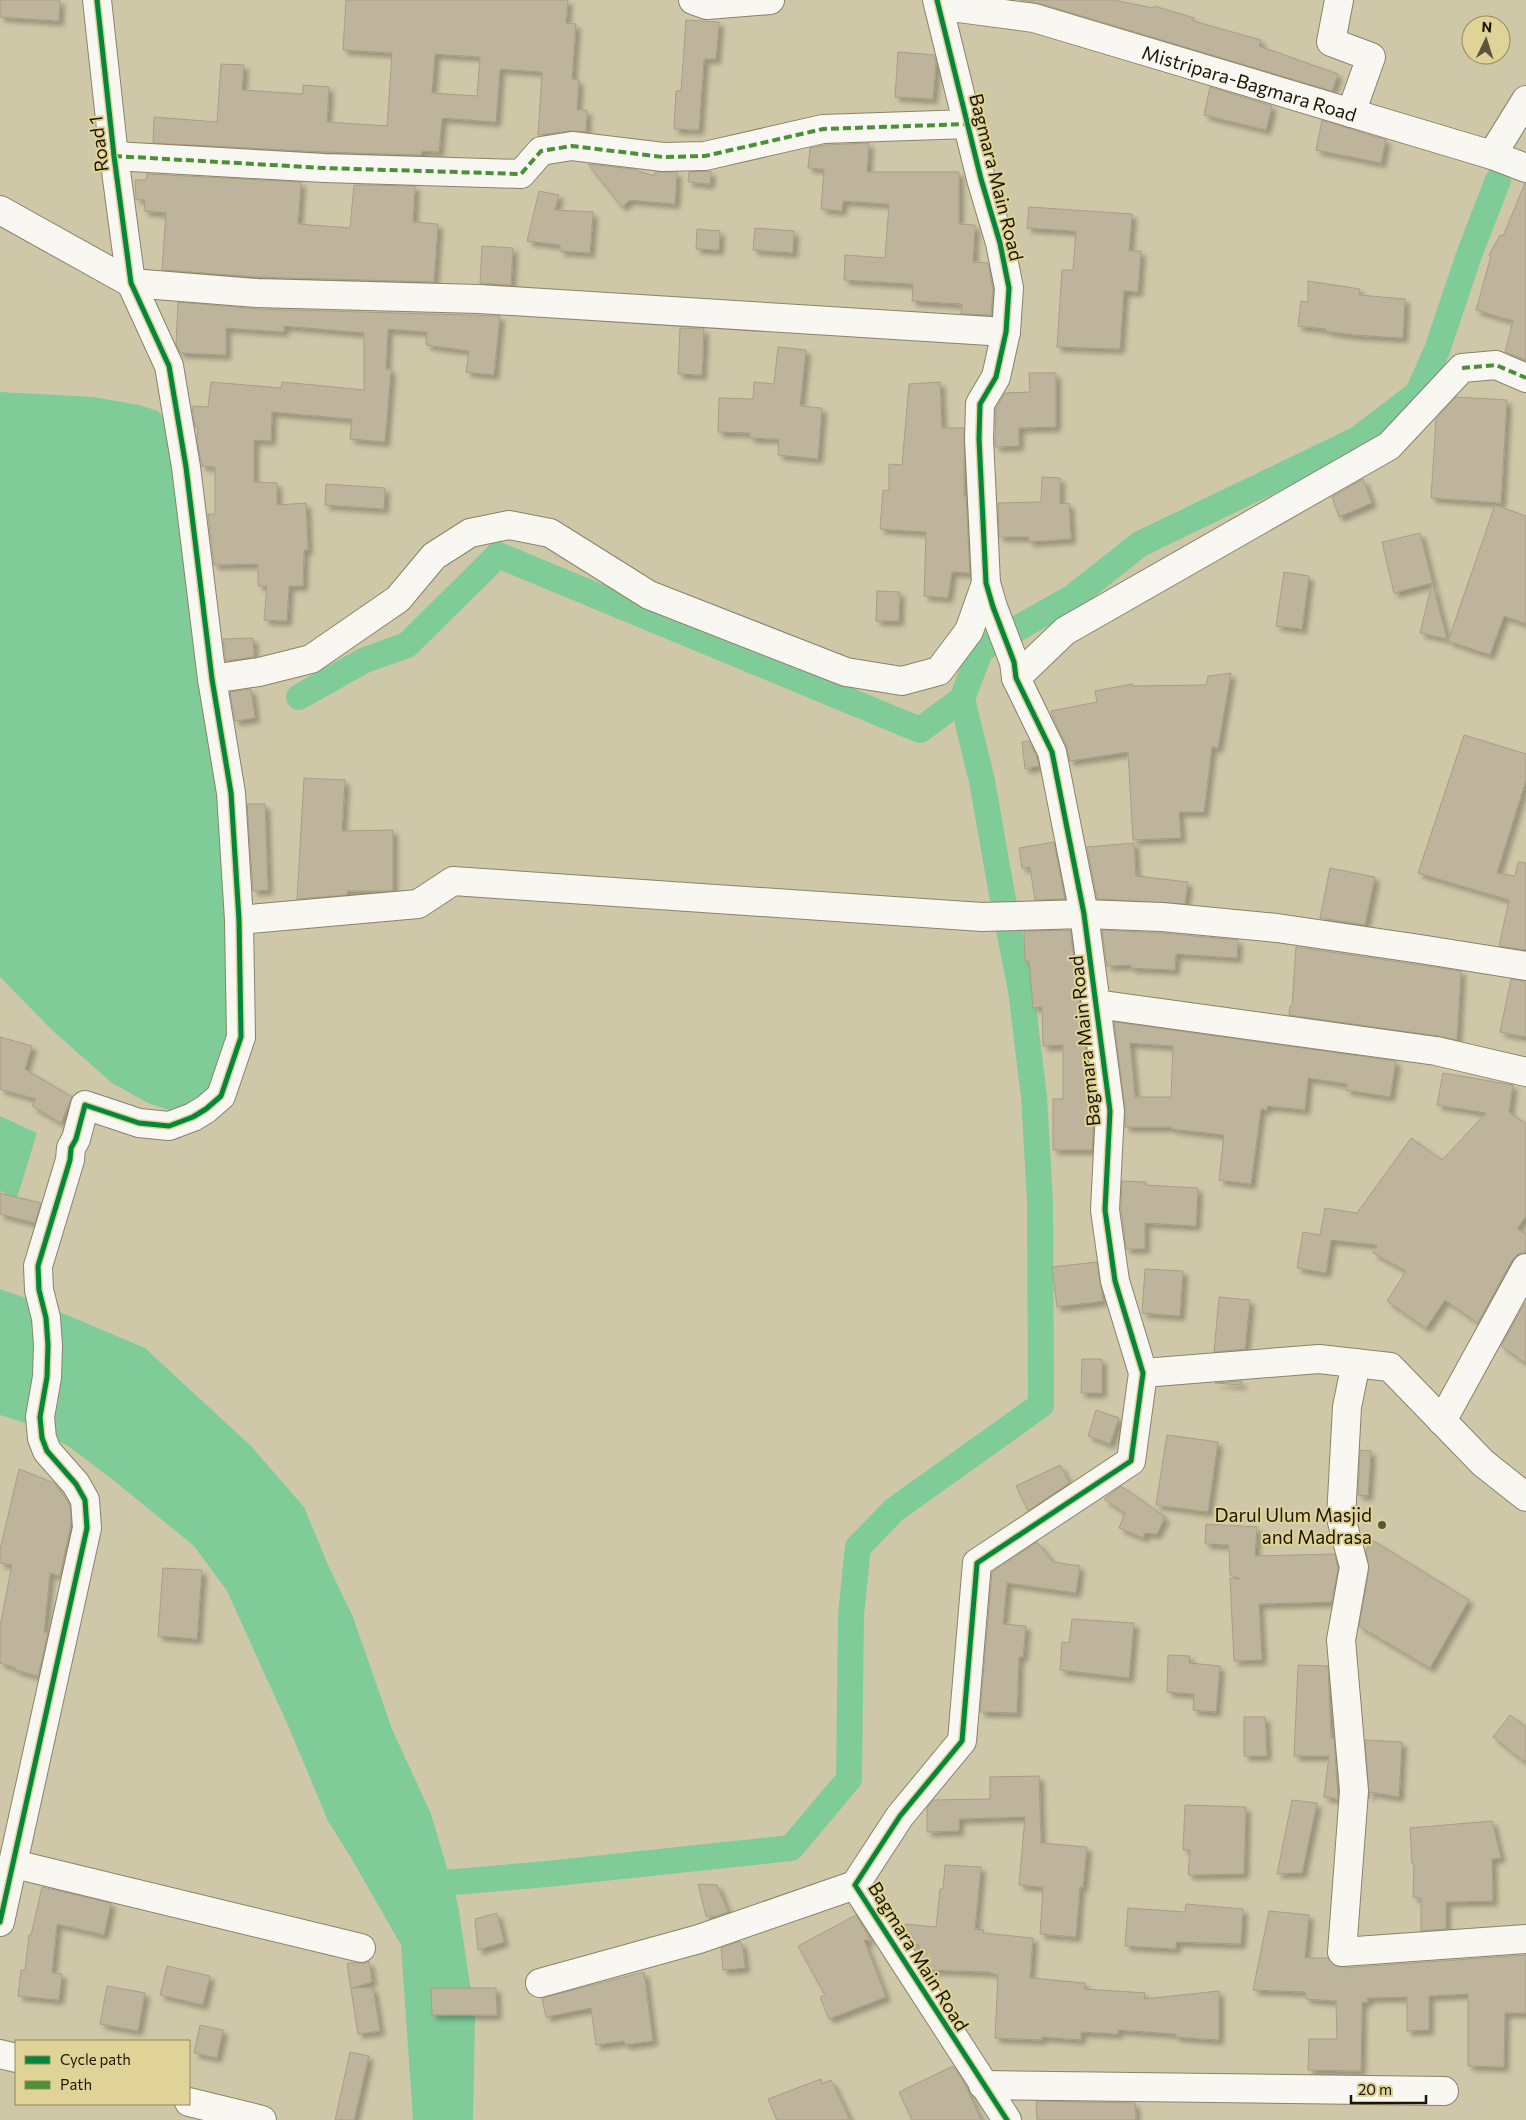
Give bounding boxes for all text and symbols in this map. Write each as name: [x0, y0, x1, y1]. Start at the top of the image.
north arrow: [1461, 15, 1511, 65]
text: N: [1481, 18, 1493, 35]
street label: Mistripara-Bagmara Road: [1140, 40, 1360, 125]
street label: Bagmara Main Road: [965, 91, 1029, 263]
street label: Road 1: [83, 115, 113, 173]
street label: Bagmara Main Road: [1064, 954, 1104, 1128]
place label: Darul Ulum Masjid and Madrasa: [1215, 1503, 1372, 1548]
marker: Darul Ulum Masjid and Madrasa: [1376, 1519, 1388, 1531]
street label: Bagmara Main Road: [864, 1877, 974, 2035]
legend: [15, 2040, 190, 2105]
text: Cycle path: [60, 2050, 131, 2068]
scale bar: [1351, 2072, 1426, 2104]
text: Path: [60, 2075, 92, 2093]
text: 20 m: [1358, 2080, 1392, 2098]

